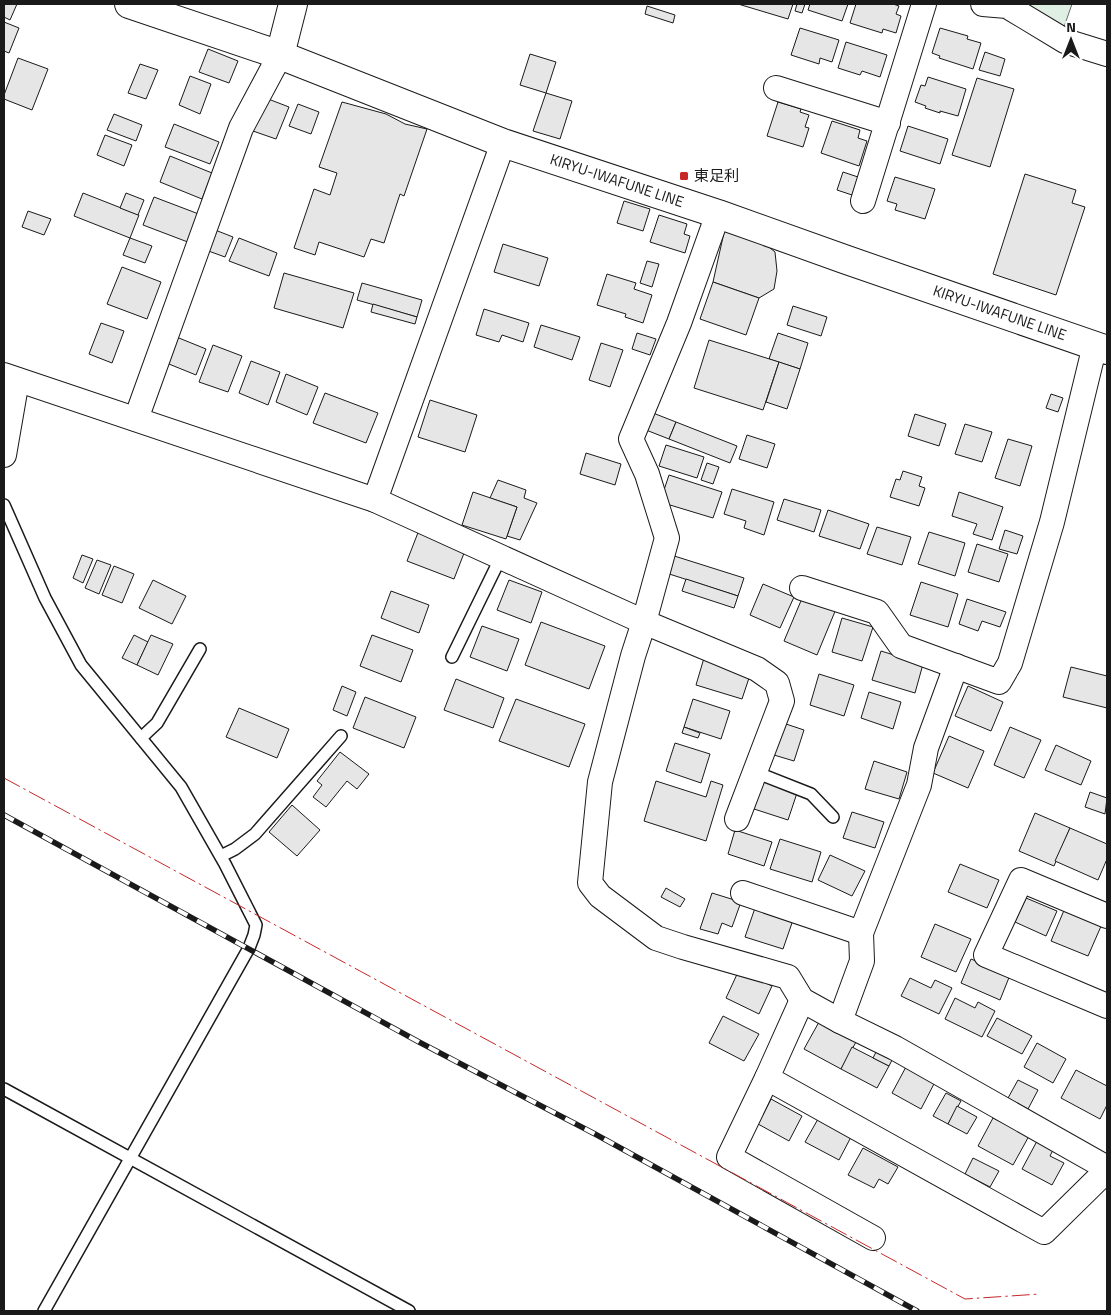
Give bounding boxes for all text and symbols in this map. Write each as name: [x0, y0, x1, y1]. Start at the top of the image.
north arrow: [1046, 15, 1096, 65]
text: N: [1066, 16, 1076, 37]
street label: KIRYU-IWAFUNE LINE: [547, 147, 687, 213]
place label: 東足利: [694, 164, 739, 187]
marker: 東足利: [678, 170, 690, 182]
street label: KIRYU-IWAFUNE LINE: [930, 279, 1070, 346]

